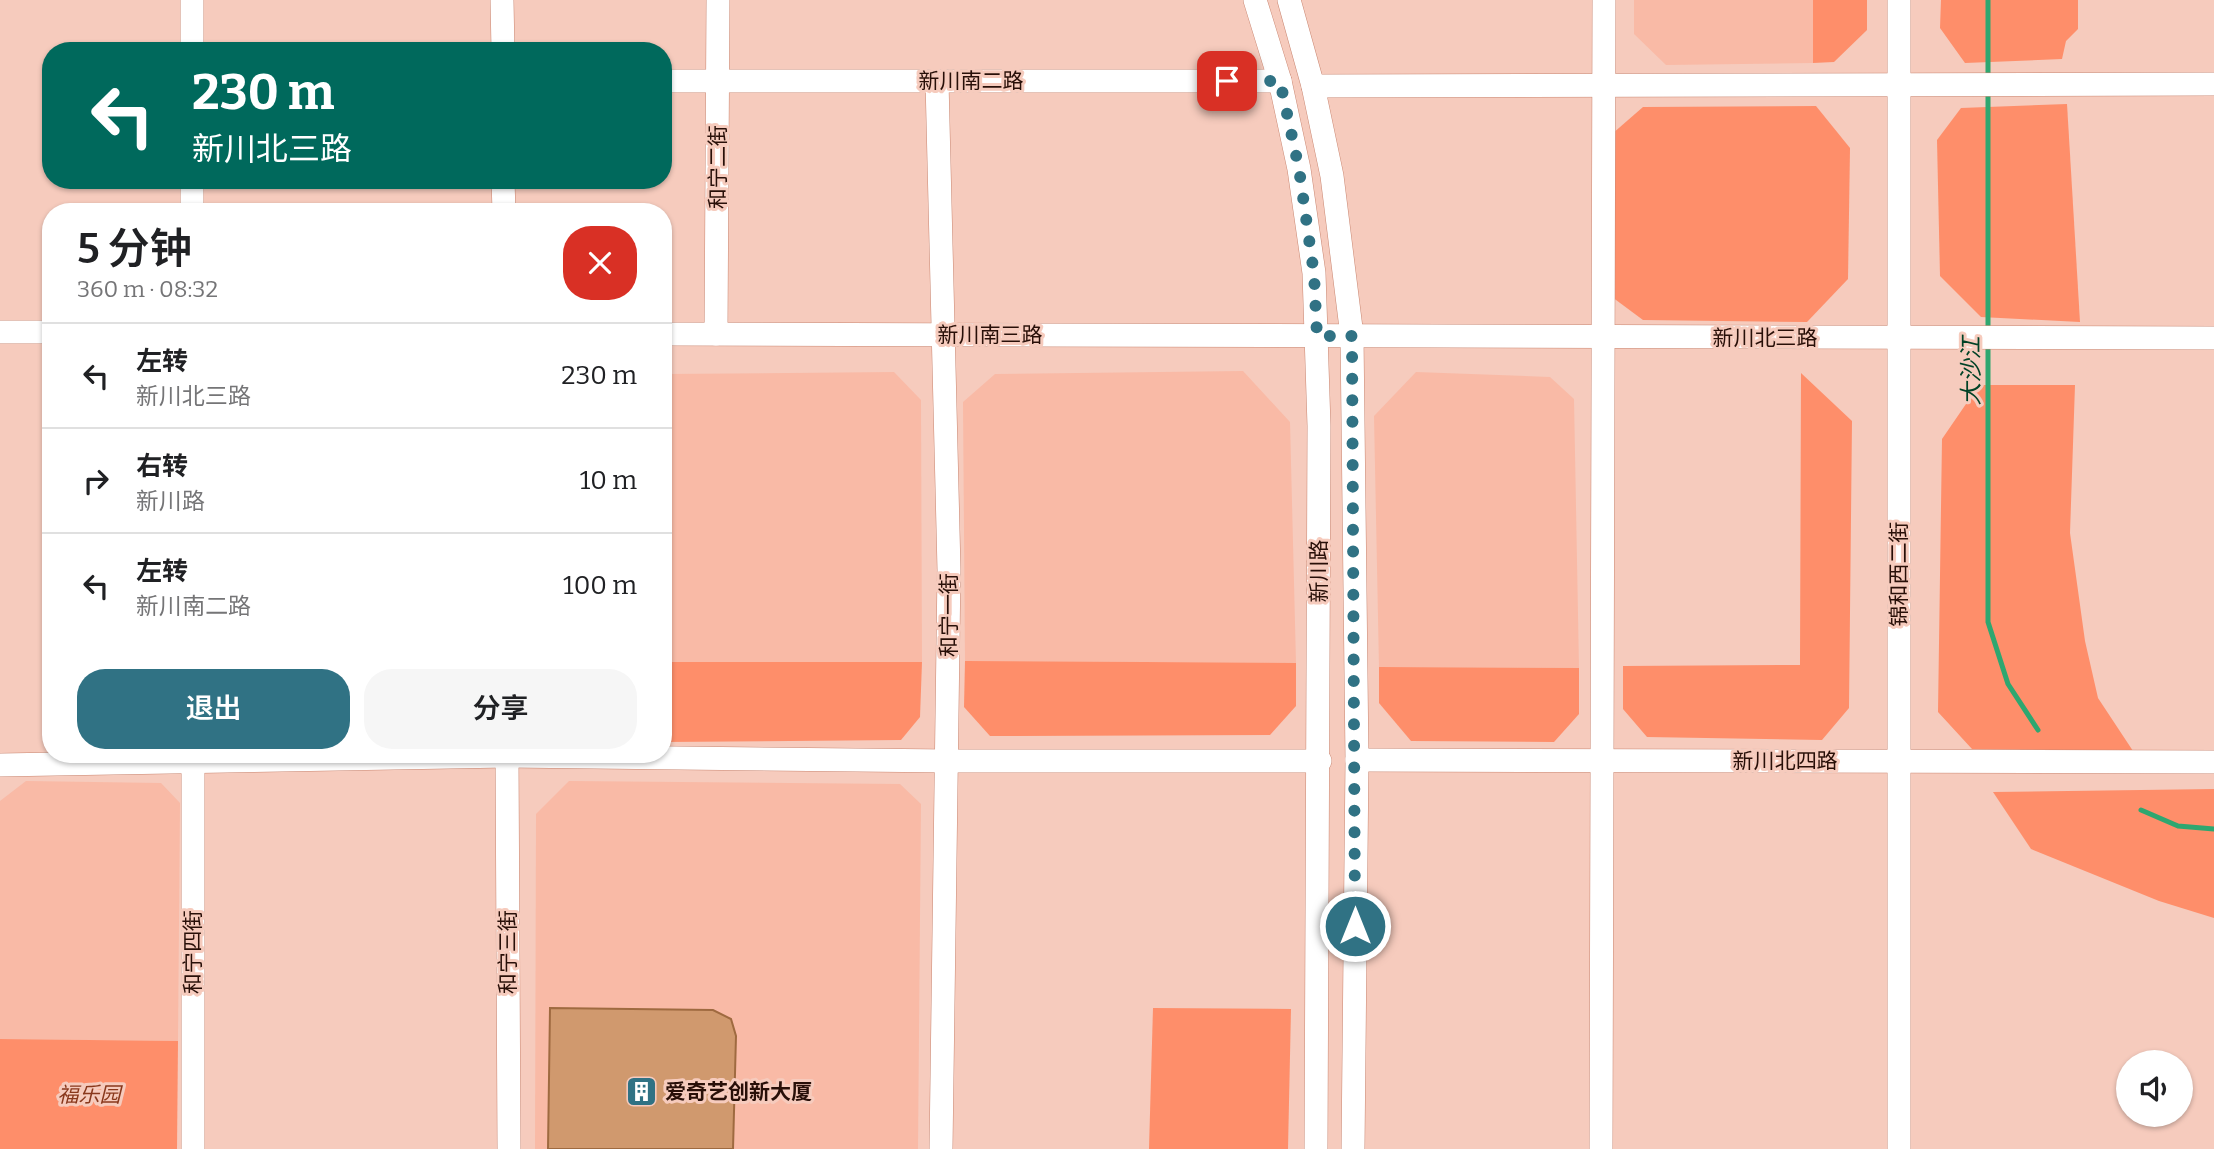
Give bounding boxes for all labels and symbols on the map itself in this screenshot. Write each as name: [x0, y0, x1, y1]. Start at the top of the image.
pin: [1197, 51, 1257, 111]
street label: 新川南二路: [919, 68, 1024, 94]
street label: 和宁二街: [705, 125, 731, 209]
street label: 新川南三路: [938, 322, 1043, 348]
street label: 新川北三路: [1713, 325, 1818, 351]
water label: 大沙江: [1957, 334, 1985, 406]
street label: 锦和西二街: [1886, 522, 1912, 627]
street label: 新川路: [1306, 540, 1332, 603]
street label: 和宁一街: [936, 573, 962, 657]
street label: 新川北四路: [1733, 748, 1838, 774]
position arrow: [1318, 889, 1392, 963]
street label: 和宁四街: [180, 910, 206, 994]
street label: 和宁三街: [495, 910, 521, 994]
building icon: 爱奇艺创新大厦: [625, 1075, 659, 1109]
place label: 爱奇艺创新大厦: [665, 1079, 812, 1105]
park label: 福乐园: [58, 1082, 123, 1108]

